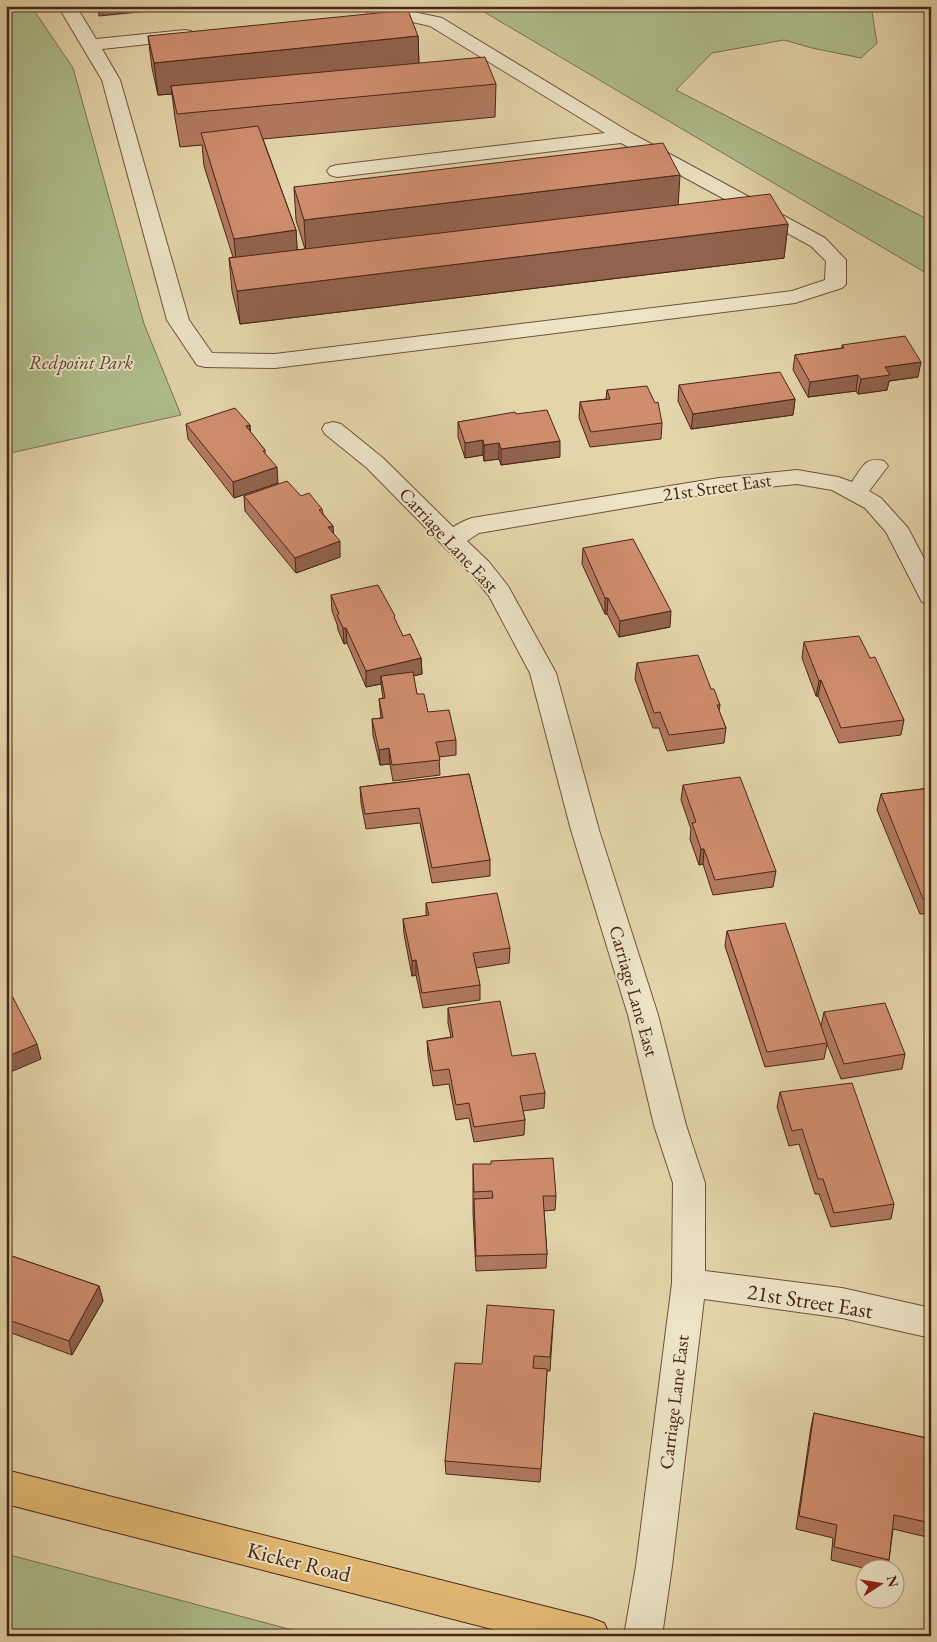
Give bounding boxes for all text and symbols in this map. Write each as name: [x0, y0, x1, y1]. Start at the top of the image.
park label: Redpoint Park: [29, 350, 133, 375]
street label: 21st Street East: [661, 467, 773, 507]
street label: Carriage Lane East: [394, 482, 504, 598]
street label: Carriage Lane East: [603, 923, 665, 1060]
street label: 21st Street East: [745, 1277, 875, 1325]
street label: Carriage Lane East: [653, 1333, 695, 1471]
street label: Kicker Road: [244, 1535, 355, 1589]
north arrow: [854, 1560, 904, 1610]
text: N: [883, 1574, 903, 1589]

